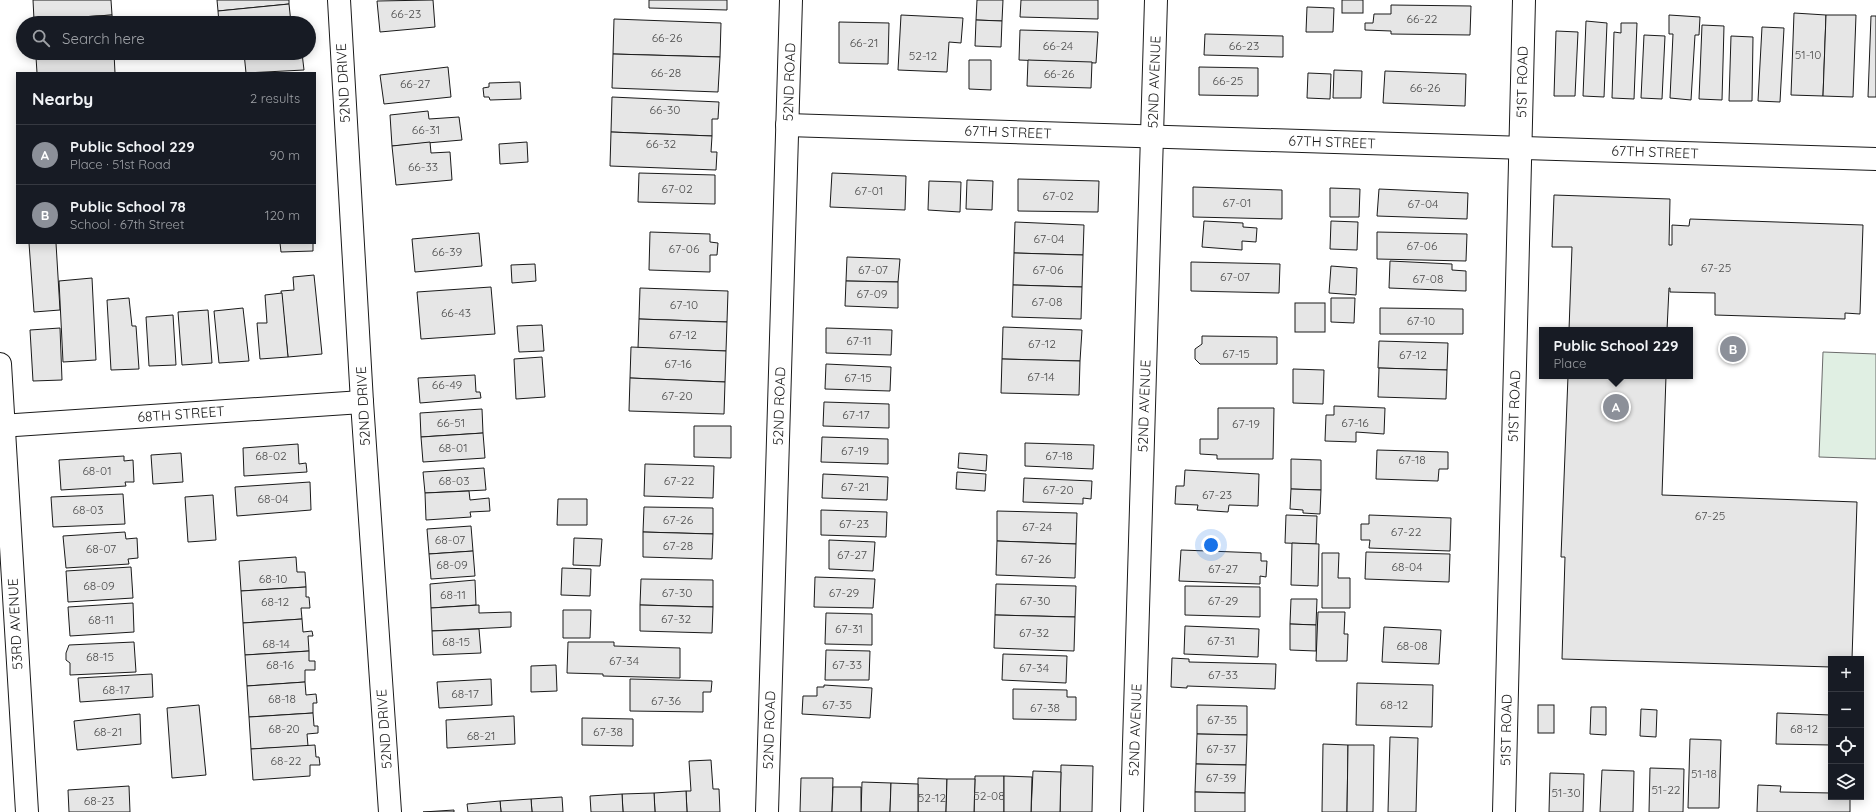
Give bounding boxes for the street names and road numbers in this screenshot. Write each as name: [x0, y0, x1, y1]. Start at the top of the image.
street label: 52ND AVENUE: [1143, 35, 1165, 129]
street label: 52ND ROAD: [779, 42, 799, 122]
street label: 52ND DRIVE: [332, 43, 354, 123]
street label: 51ST ROAD: [1512, 46, 1532, 118]
street label: 67TH STREET: [964, 121, 1052, 143]
street label: 67TH STREET: [1288, 131, 1376, 153]
street label: 67TH STREET: [1611, 141, 1699, 163]
street label: 52ND AVENUE: [1133, 359, 1155, 453]
street label: 52ND DRIVE: [352, 366, 374, 446]
street label: 52ND ROAD: [769, 366, 789, 446]
street label: 51ST ROAD: [1504, 370, 1524, 442]
street label: 68TH STREET: [137, 402, 225, 426]
street label: 53RD AVENUE: [4, 578, 26, 670]
street label: 52ND AVENUE: [1124, 683, 1146, 777]
street label: 52ND DRIVE: [372, 689, 396, 769]
street label: 52ND ROAD: [759, 690, 779, 770]
street label: 51ST ROAD: [1496, 694, 1516, 766]

